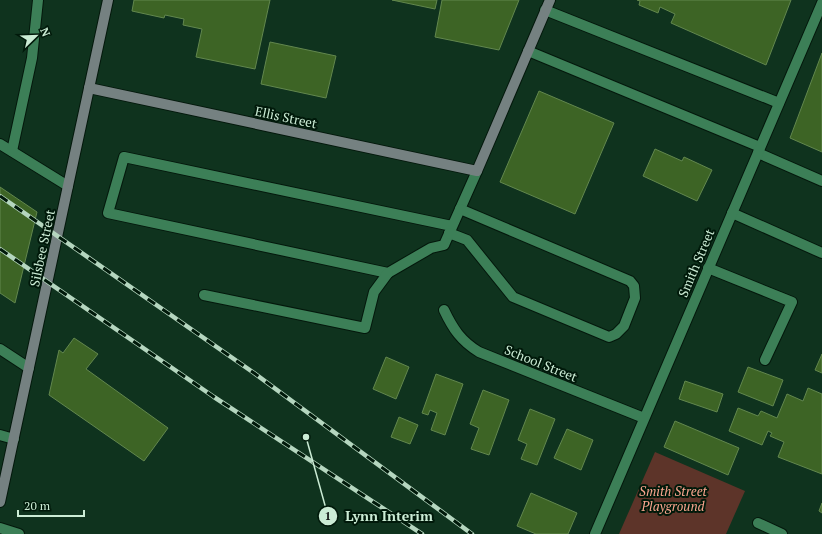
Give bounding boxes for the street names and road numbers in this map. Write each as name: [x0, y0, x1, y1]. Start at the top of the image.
street label: Ellis Street: [253, 102, 319, 132]
street label: Silsbee Street: [25, 208, 59, 288]
street label: Smith Street: [674, 226, 718, 300]
street label: School Street: [502, 340, 580, 386]

